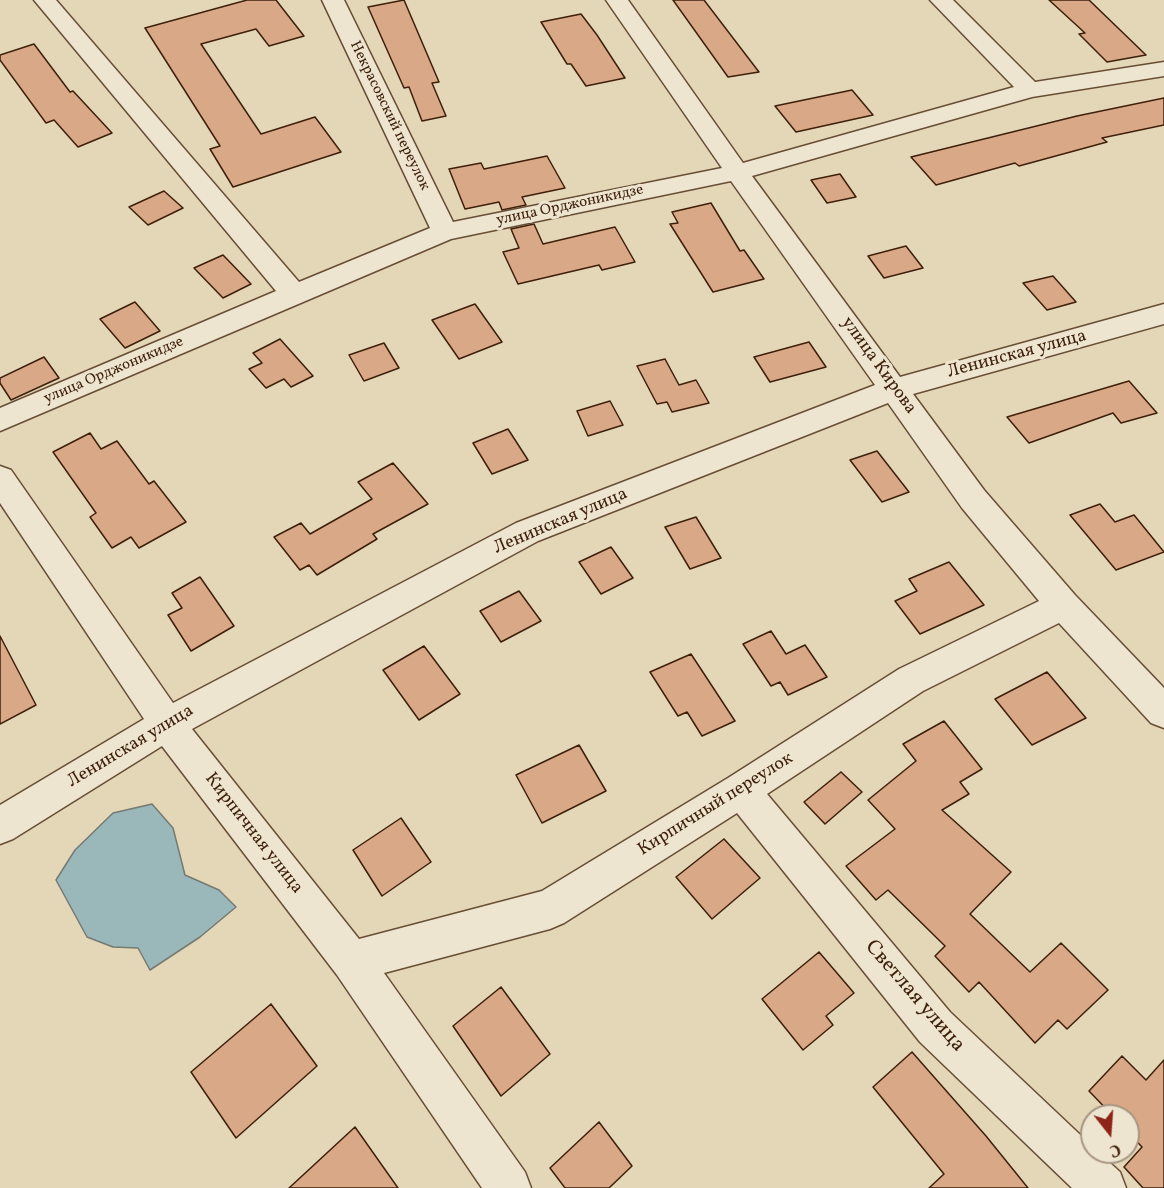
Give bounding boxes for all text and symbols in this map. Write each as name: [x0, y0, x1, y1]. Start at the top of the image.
street label: Некрасовский переулок: [345, 38, 433, 194]
street label: улица Орджоникидзе: [495, 182, 645, 230]
street label: улица Кирова: [836, 313, 920, 419]
street label: Ленинская улица: [945, 326, 1089, 384]
street label: улица Орджоникидзе: [41, 333, 187, 409]
street label: Ленинская улица: [491, 484, 631, 560]
street label: Ленинская улица: [64, 701, 198, 793]
street label: Кирпичный переулок: [635, 748, 797, 862]
street label: Кирпичная улица: [199, 769, 307, 899]
street label: Светлая улица: [858, 936, 970, 1058]
north arrow: [1080, 1104, 1140, 1164]
text: С: [1107, 1137, 1123, 1161]

